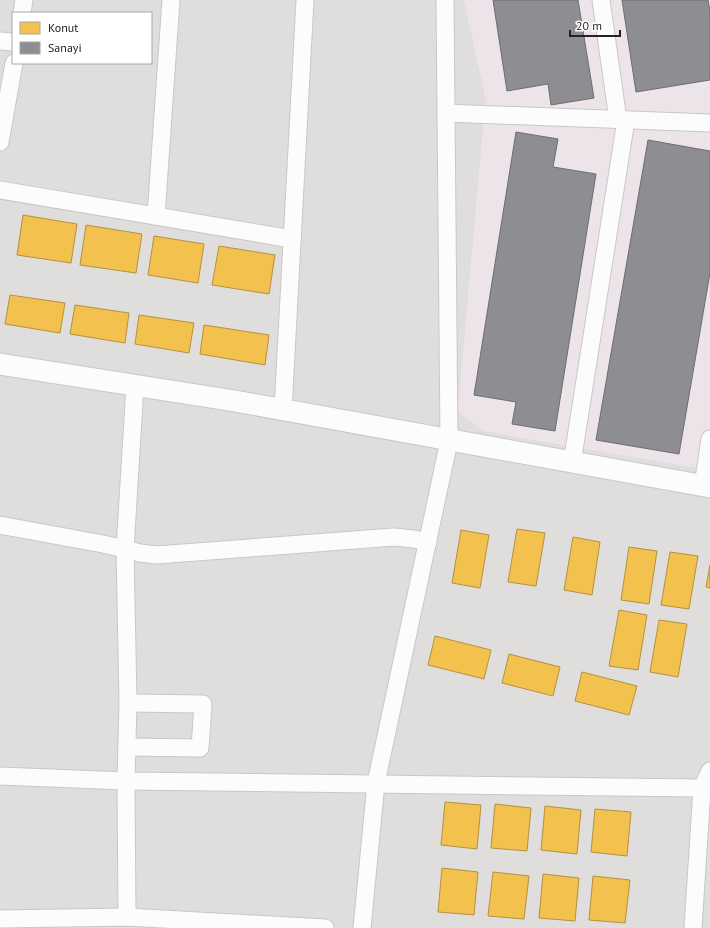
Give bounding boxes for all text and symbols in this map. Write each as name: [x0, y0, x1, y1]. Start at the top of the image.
legend: [12, 12, 152, 64]
scale bar: [570, 12, 620, 38]
text: 20 m: [576, 18, 602, 33]
text: Konut: [48, 20, 78, 35]
text: Sanayi: [48, 40, 82, 55]

